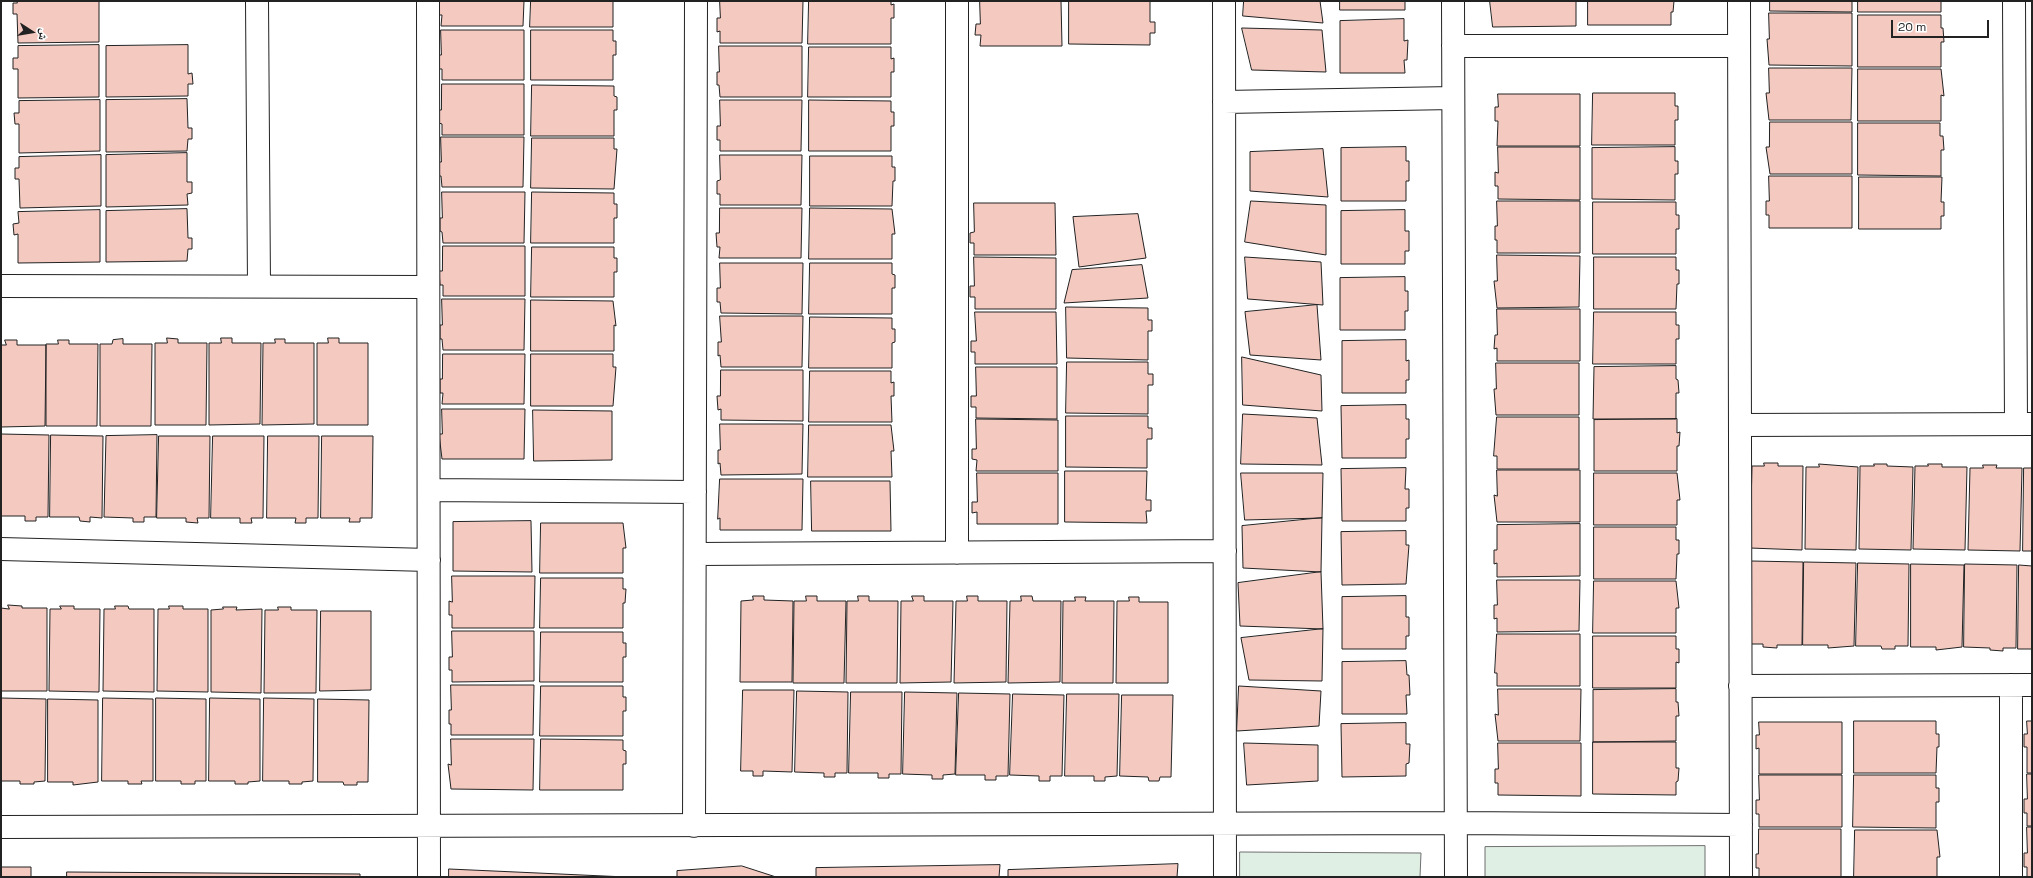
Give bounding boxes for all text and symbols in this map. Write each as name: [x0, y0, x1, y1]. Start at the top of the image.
north arrow: [12, 12, 52, 52]
scale bar: [1893, 12, 1991, 38]
text: 20 m: [1898, 19, 1926, 35]
text: ش: [36, 27, 52, 42]

